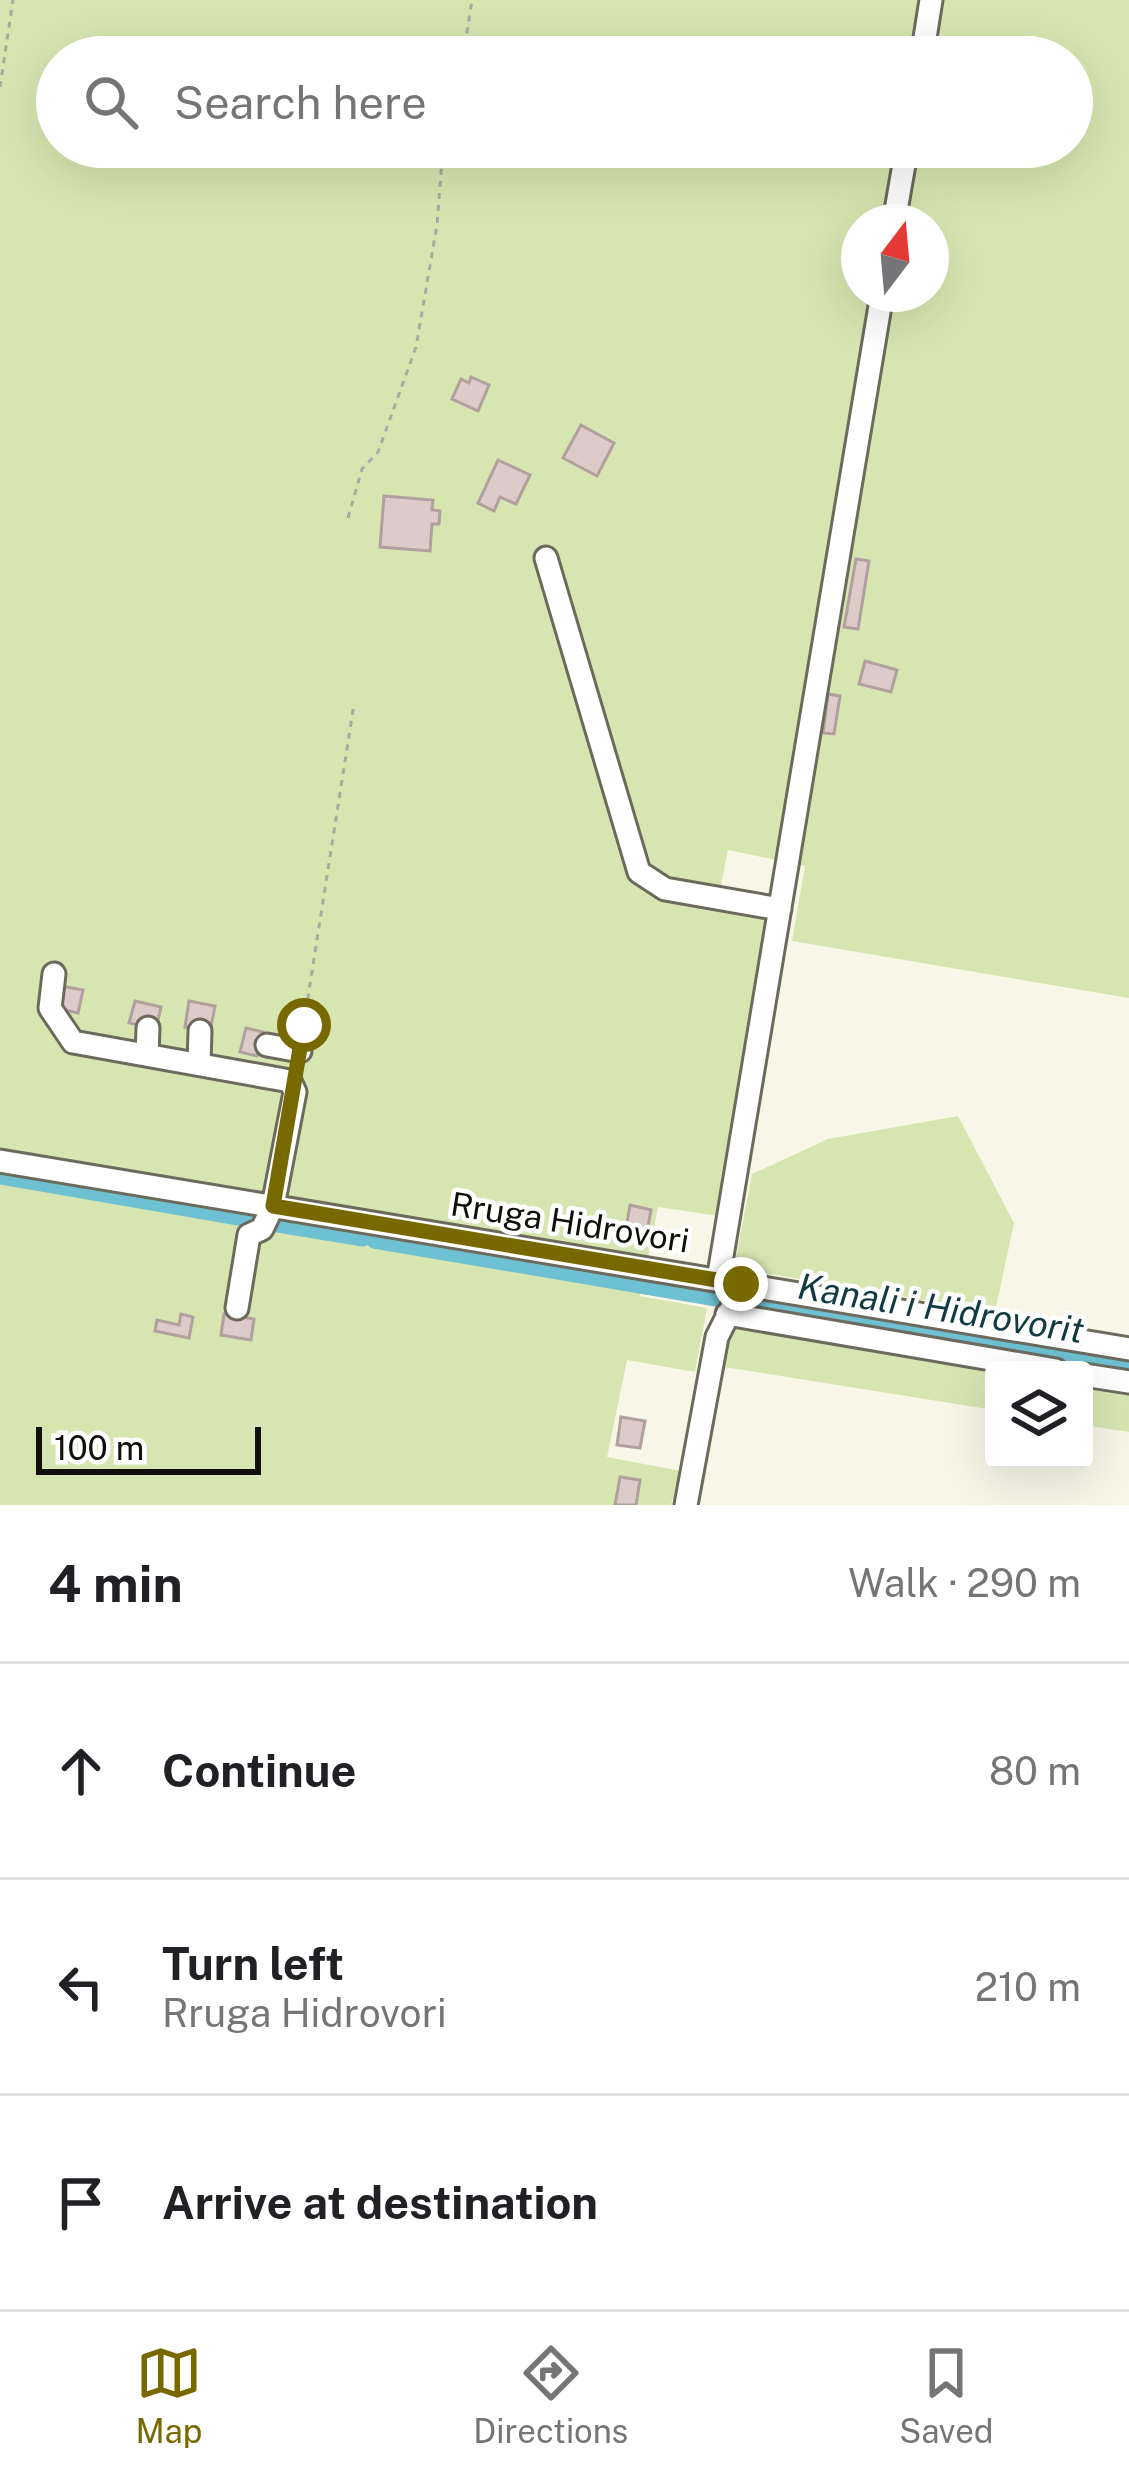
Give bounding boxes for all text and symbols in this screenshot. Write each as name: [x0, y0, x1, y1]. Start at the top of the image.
search box: [36, 36, 1093, 168]
icon: search: [78, 69, 144, 135]
text: Search here: [174, 76, 427, 129]
north arrow: [841, 204, 949, 312]
route start: [277, 998, 331, 1052]
street label: Rruga Hidrovori: [448, 1184, 692, 1260]
route end: [714, 1257, 768, 1311]
water label: Kanali i Hidrovorit: [795, 1265, 1087, 1351]
map controls: [985, 1361, 1093, 1469]
button: layers: [985, 1361, 1093, 1469]
scale bar: [36, 1421, 261, 1474]
text: 100 m: [54, 1429, 144, 1467]
text: 4 min: [48, 1554, 183, 1613]
text: Walk · 290 m: [848, 1560, 1081, 1606]
icon: ahead: [48, 1738, 114, 1804]
text: Continue: [162, 1744, 356, 1797]
text: 80 m: [989, 1748, 1081, 1794]
text: Turn left: [162, 1937, 344, 1990]
icon: left: [48, 1954, 114, 2020]
text: 210 m: [975, 1964, 1081, 2010]
text: Rruga Hidrovori: [162, 1990, 447, 2036]
icon: arrive: [48, 2170, 114, 2236]
text: Arrive at destination: [162, 2176, 598, 2229]
tab: Map: [135, 2340, 202, 2450]
tab: Directions: [473, 2340, 628, 2450]
tab: Saved: [899, 2340, 994, 2450]

